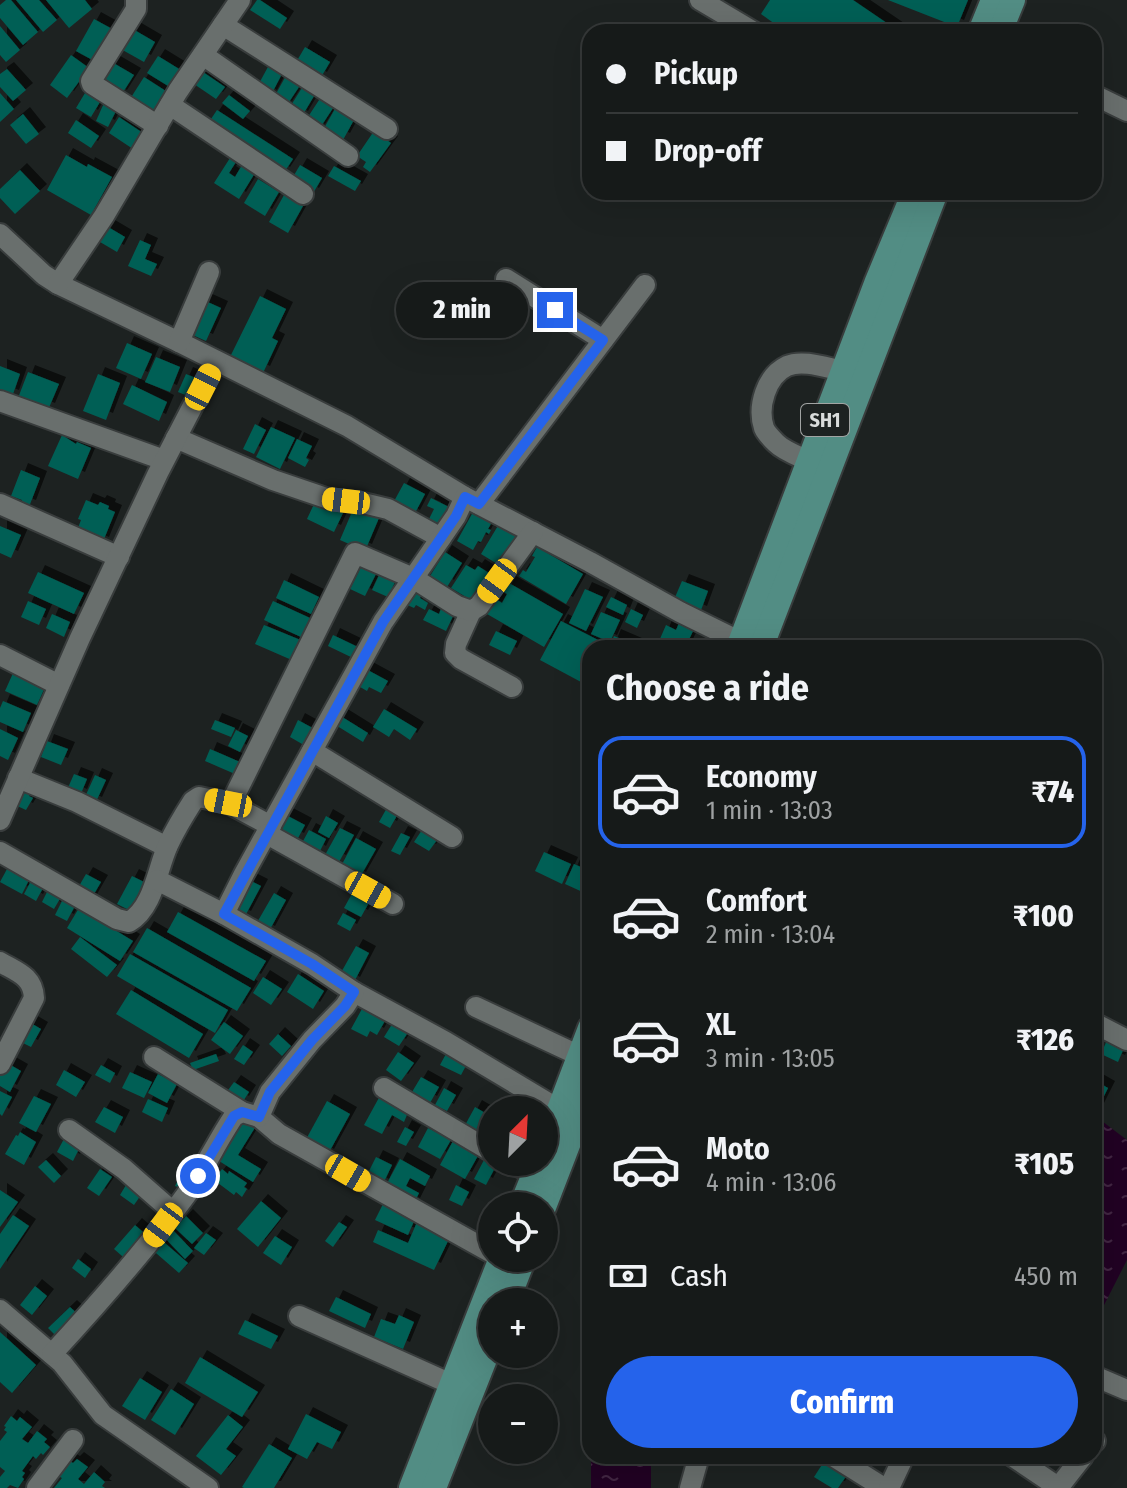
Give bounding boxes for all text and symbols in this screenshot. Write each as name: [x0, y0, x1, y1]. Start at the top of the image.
text: Pickup: [654, 56, 738, 92]
text: Drop-off: [654, 133, 761, 169]
callout: 2 min: [395, 282, 527, 338]
route end: [537, 292, 573, 328]
text: 2 min: [433, 294, 491, 325]
car: [181, 360, 225, 414]
road number: SH1: [801, 404, 849, 436]
car: [321, 486, 371, 516]
car: [473, 555, 521, 607]
text: Choose a ride: [606, 666, 809, 710]
icon: car: [610, 756, 682, 828]
text: Economy: [706, 759, 817, 795]
text: ₹74: [1031, 774, 1074, 810]
car: [202, 787, 254, 819]
text: 1 min · 13:03: [706, 795, 833, 826]
car: [341, 868, 395, 912]
icon: car: [610, 880, 682, 952]
text: Comfort: [706, 883, 807, 919]
text: ₹100: [1013, 898, 1074, 934]
text: 2 min · 13:04: [706, 919, 835, 950]
icon: car: [610, 1004, 682, 1076]
text: XL: [706, 1007, 736, 1043]
text: ₹126: [1016, 1022, 1074, 1058]
text: 3 min · 13:05: [706, 1043, 835, 1074]
north arrow: [478, 1096, 558, 1176]
map controls: [478, 1096, 558, 1464]
icon: car: [610, 1128, 682, 1200]
text: Moto: [706, 1131, 770, 1167]
text: ₹105: [1015, 1146, 1074, 1182]
car: [321, 1151, 375, 1195]
route start: [180, 1158, 216, 1194]
text: 4 min · 13:06: [706, 1167, 837, 1198]
button: locate: [478, 1192, 558, 1272]
car: [139, 1199, 187, 1251]
icon: cash: [606, 1254, 650, 1298]
text: Cash: [670, 1258, 728, 1294]
text: 450 m: [1014, 1261, 1078, 1292]
button: +: [478, 1288, 558, 1368]
button: Confirm: [606, 1356, 1078, 1448]
button: −: [478, 1384, 558, 1464]

